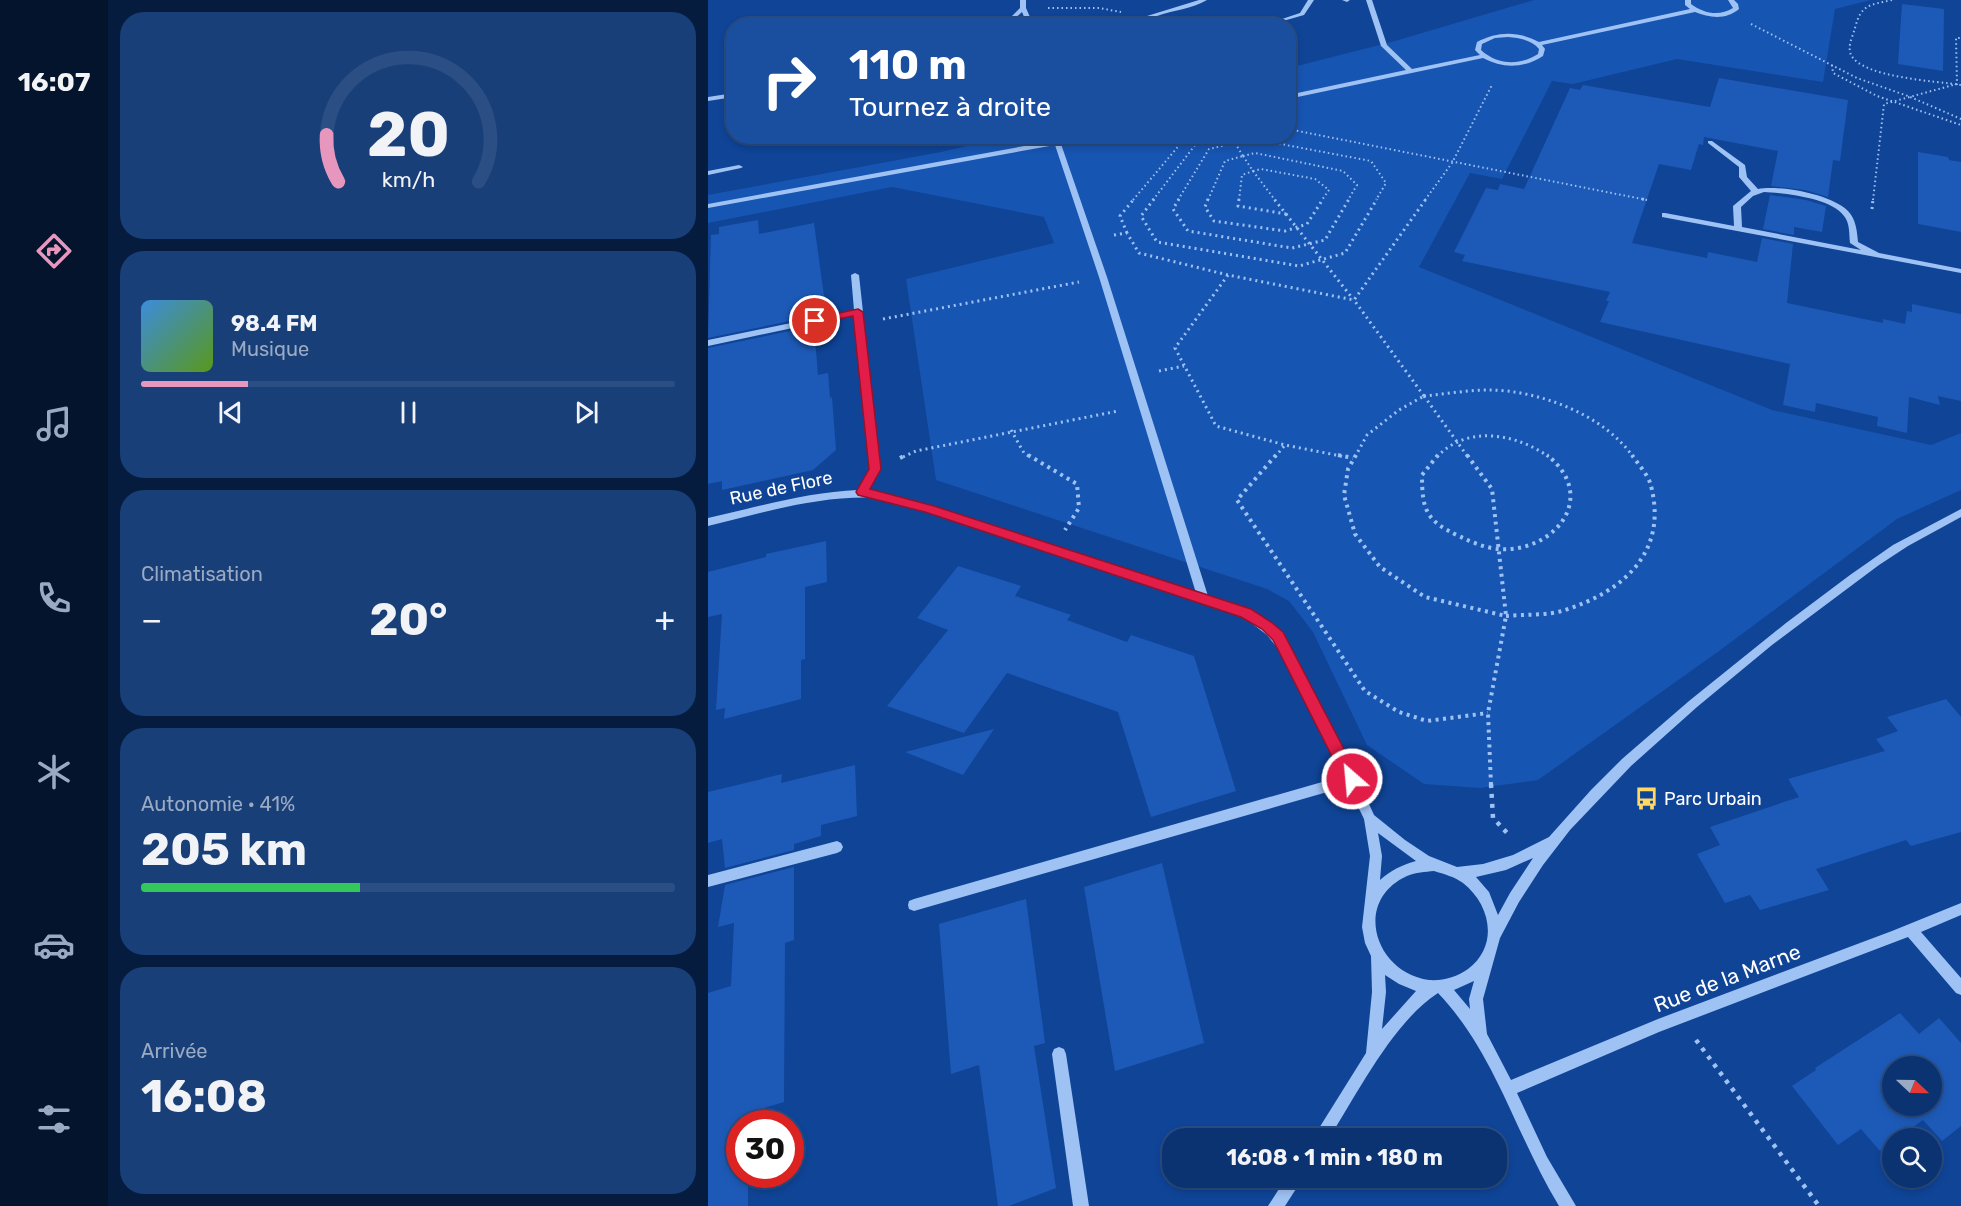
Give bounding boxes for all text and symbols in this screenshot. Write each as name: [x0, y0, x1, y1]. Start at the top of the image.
text: 110 m: [849, 40, 967, 90]
icon: right: [750, 42, 828, 120]
text: 16:07: [18, 66, 90, 98]
text: Tournez à droite: [849, 91, 1051, 123]
text: 20: [367, 99, 449, 173]
text: km/h: [381, 168, 435, 193]
icon: directions: [33, 230, 75, 272]
pin: [789, 295, 840, 346]
icon: arrive: [798, 304, 831, 337]
text: 98.4 FM: [231, 310, 318, 337]
text: Musique: [231, 337, 309, 361]
icon: previous: [214, 396, 247, 429]
icon: pause: [392, 396, 425, 429]
icon: next: [570, 396, 603, 429]
icon: music: [33, 403, 75, 445]
street label: Rue de Flore: [728, 466, 834, 510]
text: Climatisation: [141, 562, 263, 586]
icon: phone: [33, 577, 75, 619]
text: 20°: [369, 593, 448, 646]
text: −: [141, 600, 162, 639]
text: +: [654, 600, 675, 639]
position arrow: [1320, 747, 1384, 811]
icon: climate: [33, 751, 75, 793]
bus stop icon: Parc Urbain: [1633, 786, 1659, 812]
place label: Parc Urbain: [1664, 788, 1762, 810]
text: Autonomie · 41%: [141, 792, 295, 816]
text: 205 km: [141, 823, 307, 876]
icon: car: [33, 924, 75, 966]
street label: Rue de la Marne: [1650, 939, 1804, 1017]
text: Arrivée: [141, 1039, 208, 1063]
north arrow: [1882, 1056, 1942, 1116]
map controls: [1882, 1056, 1942, 1188]
text: 16:08: [141, 1070, 267, 1123]
icon: filters: [33, 1098, 75, 1140]
speed limit sign: 30: [726, 1110, 804, 1188]
button: search: [1882, 1128, 1942, 1188]
text: 16:08 · 1 min · 180 m: [1226, 1144, 1443, 1171]

